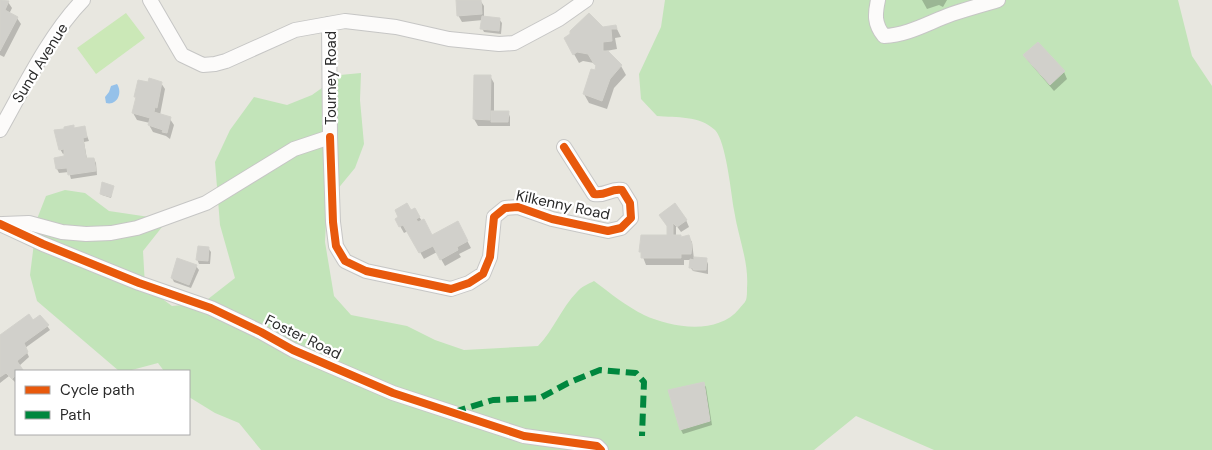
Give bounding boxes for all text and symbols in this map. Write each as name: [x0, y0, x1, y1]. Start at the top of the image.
street label: Sund Avenue: [8, 19, 72, 107]
street label: Tourney Road: [321, 31, 341, 125]
street label: Kilkenny Road: [514, 185, 612, 225]
street label: Foster Road: [262, 310, 344, 364]
legend: [15, 370, 190, 435]
text: Cycle path: [60, 380, 135, 400]
text: Path: [60, 405, 91, 425]

